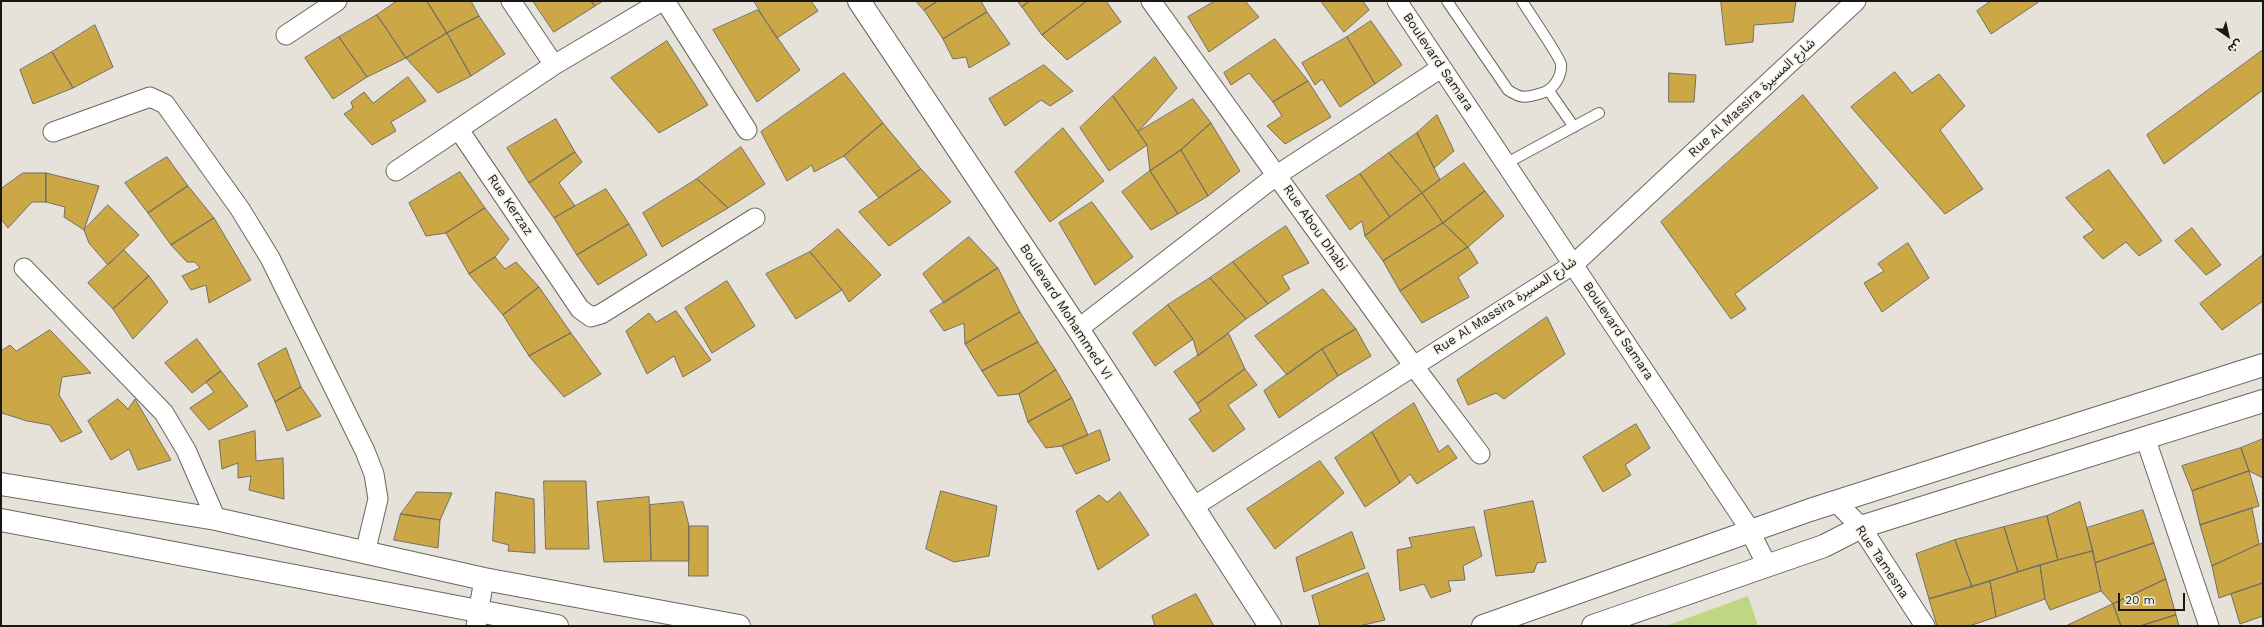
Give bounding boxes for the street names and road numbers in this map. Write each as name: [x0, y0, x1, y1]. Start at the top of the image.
street label: Boulevard Samara: [1399, 10, 1477, 114]
street label: Rue Al Massira شارع المسيرة: [1685, 35, 1819, 161]
street label: Rue Kerzaz: [484, 171, 536, 239]
street label: Rue Abou Dhabi: [1279, 182, 1351, 274]
street label: Boulevard Mohammed VI: [1016, 241, 1116, 383]
street label: Rue Al Massira شارع المسيرة: [1431, 254, 1579, 358]
street label: Boulevard Samara: [1579, 279, 1657, 383]
street label: Rue Tamesna: [1852, 523, 1912, 601]

